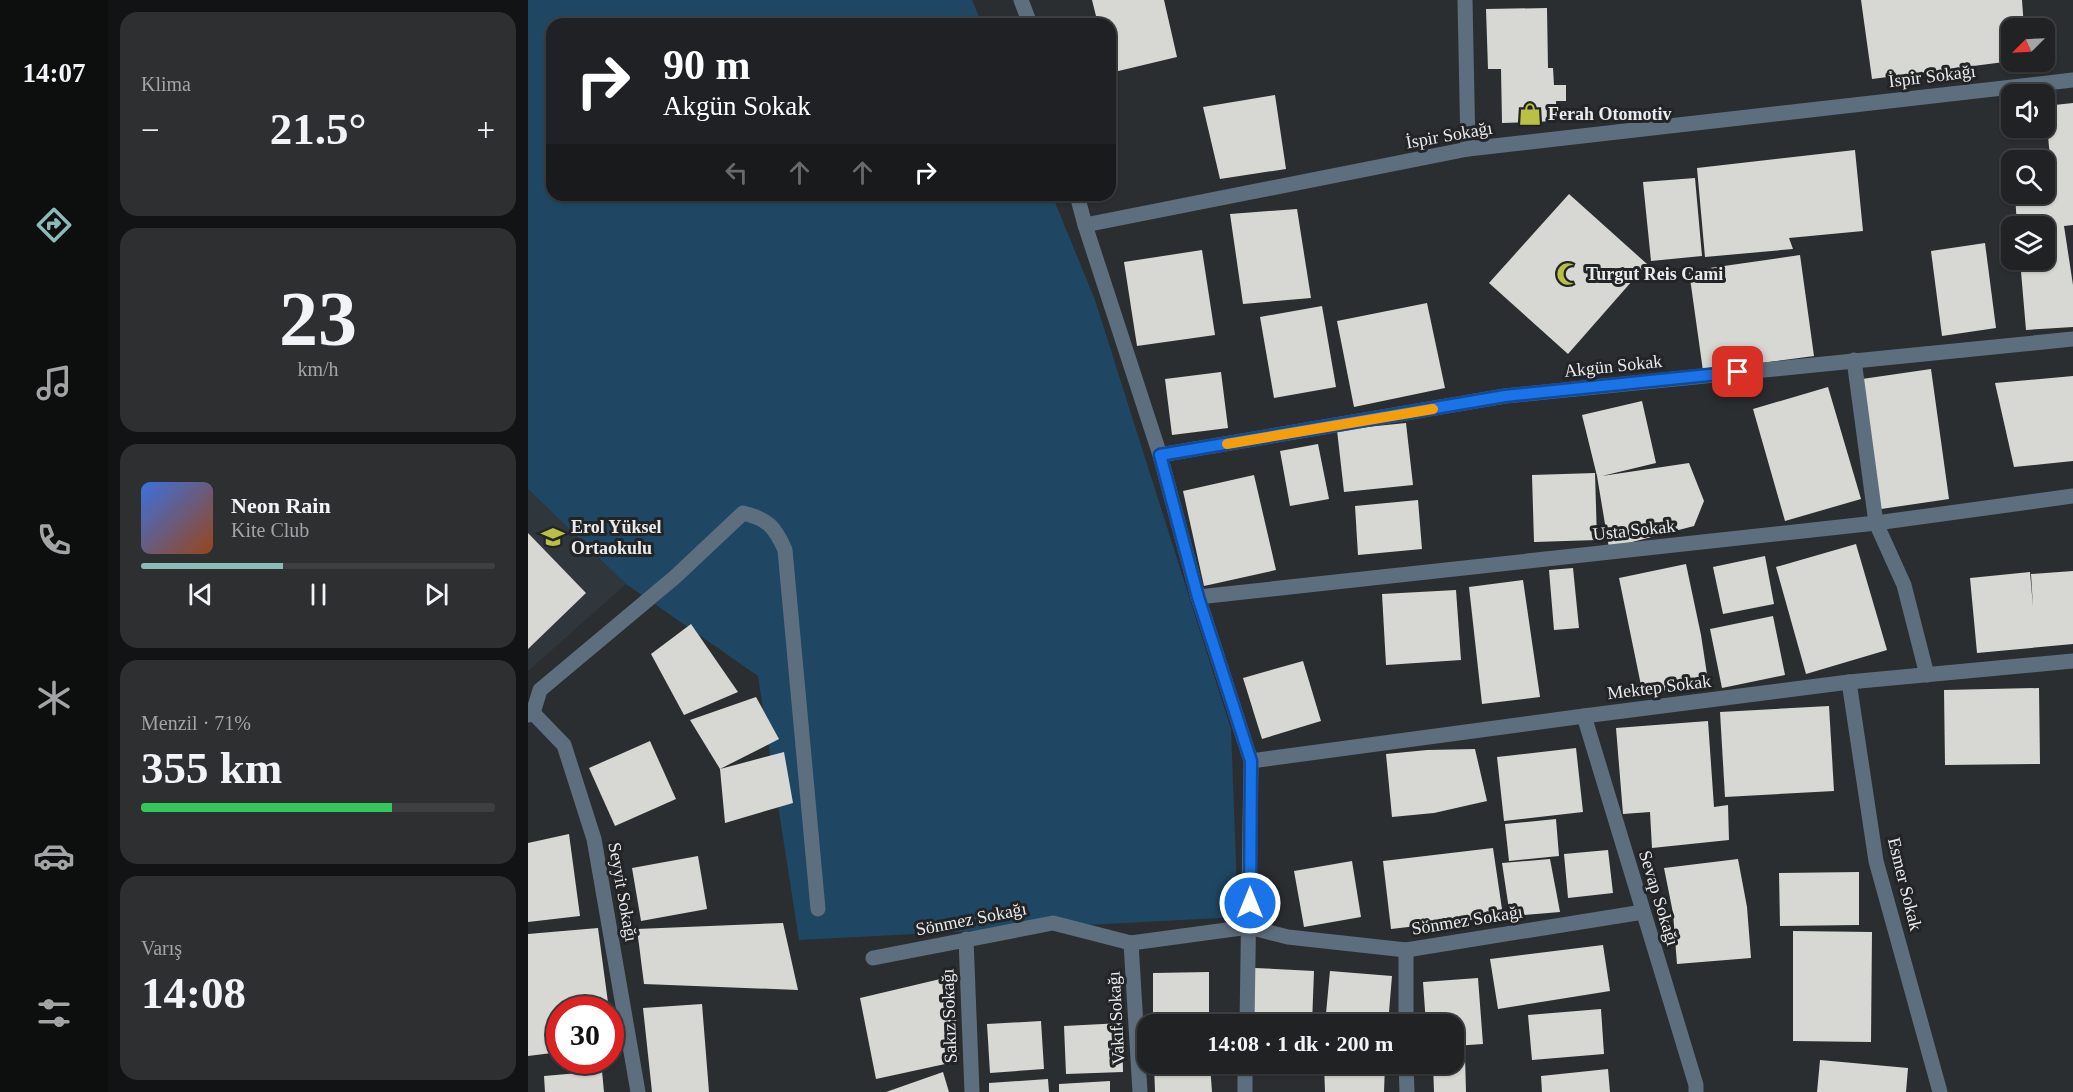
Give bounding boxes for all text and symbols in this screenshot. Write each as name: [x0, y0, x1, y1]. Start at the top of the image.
north arrow: [2001, 18, 2055, 72]
map controls: [2001, 18, 2055, 270]
icon: right: [564, 42, 642, 120]
text: 90 m: [663, 42, 751, 88]
text: 14:07: [23, 58, 86, 88]
street label: İspir Sokağı: [1887, 61, 1977, 91]
text: Klima: [141, 73, 191, 95]
button: sound: [2001, 84, 2055, 138]
text: Akgün Sokak: [663, 91, 811, 121]
shop icon: Ferah Otomotiv: [1517, 101, 1543, 127]
text: 21.5°: [270, 104, 366, 154]
place label: Ferah Otomotiv: [1548, 104, 1671, 124]
text: −: [141, 112, 160, 148]
text: +: [476, 112, 495, 148]
street label: İspir Sokağı: [1404, 118, 1494, 152]
button: search: [2001, 150, 2055, 204]
icon: left: [720, 156, 753, 189]
icon: ahead: [783, 156, 816, 189]
icon: ahead: [846, 156, 879, 189]
icon: right: [909, 156, 942, 189]
icon: directions: [33, 204, 75, 246]
button: layers: [2001, 216, 2055, 270]
mosque icon: Turgut Reis Cami: [1555, 261, 1581, 287]
place label: Turgut Reis Cami: [1586, 264, 1723, 284]
text: 23: [279, 275, 357, 362]
pin: [1712, 346, 1763, 397]
street label: Akgün Sokak: [1563, 351, 1663, 381]
icon: arrive: [1721, 355, 1754, 388]
text: km/h: [297, 358, 339, 380]
icon: music: [33, 362, 75, 404]
text: Neon Rain: [231, 493, 331, 518]
street label: Usta Sokak: [1592, 516, 1676, 544]
place label: Erol Yüksel Ortaokulu: [571, 517, 662, 558]
icon: phone: [33, 519, 75, 561]
text: Kite Club: [231, 519, 309, 541]
school or university icon: Erol Yüksel Ortaokulu: [540, 524, 566, 550]
icon: previous: [184, 578, 217, 611]
icon: pause: [302, 578, 335, 611]
icon: next: [420, 578, 453, 611]
street label: Mektep Sokak: [1606, 671, 1712, 703]
icon: climate: [33, 677, 75, 719]
text: Menzil · 71%: [141, 712, 251, 734]
text: 355 km: [141, 743, 282, 793]
icon: car: [33, 835, 75, 877]
street label: Esmer Sokak: [1884, 835, 1926, 933]
street label: Seyyit Sokağı: [604, 841, 642, 943]
street label: Sevap Sokağı: [1635, 848, 1683, 948]
position arrow: [1218, 871, 1282, 935]
street label: Sönmez Sokağı: [914, 898, 1028, 940]
street label: Sönmez Sokağı: [1410, 901, 1524, 939]
text: Varış: [141, 937, 182, 959]
text: 14:08: [141, 968, 246, 1018]
street label: Sakız Sokağı: [937, 968, 961, 1064]
street label: Vakıf Sokağı: [1104, 971, 1128, 1065]
icon: filters: [33, 992, 75, 1034]
speed limit sign: 30: [546, 996, 624, 1074]
text: 14:08 · 1 dk · 200 m: [1208, 1031, 1393, 1056]

